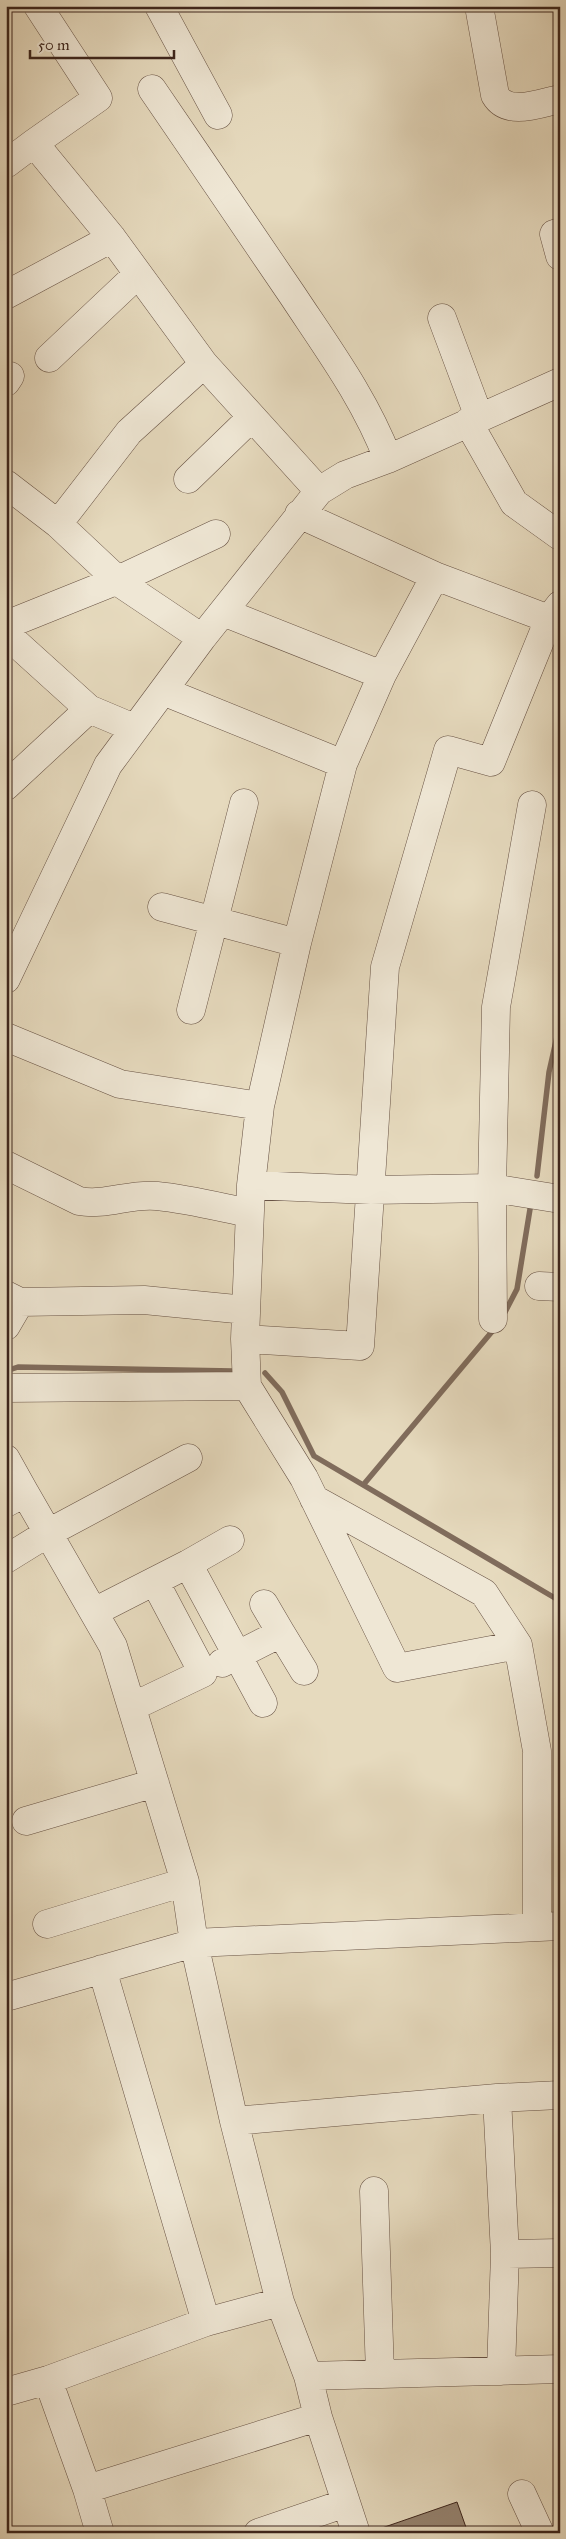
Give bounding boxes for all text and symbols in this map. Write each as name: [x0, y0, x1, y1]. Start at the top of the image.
scale bar: [30, 28, 174, 60]
text: 50 m: [38, 36, 70, 54]

